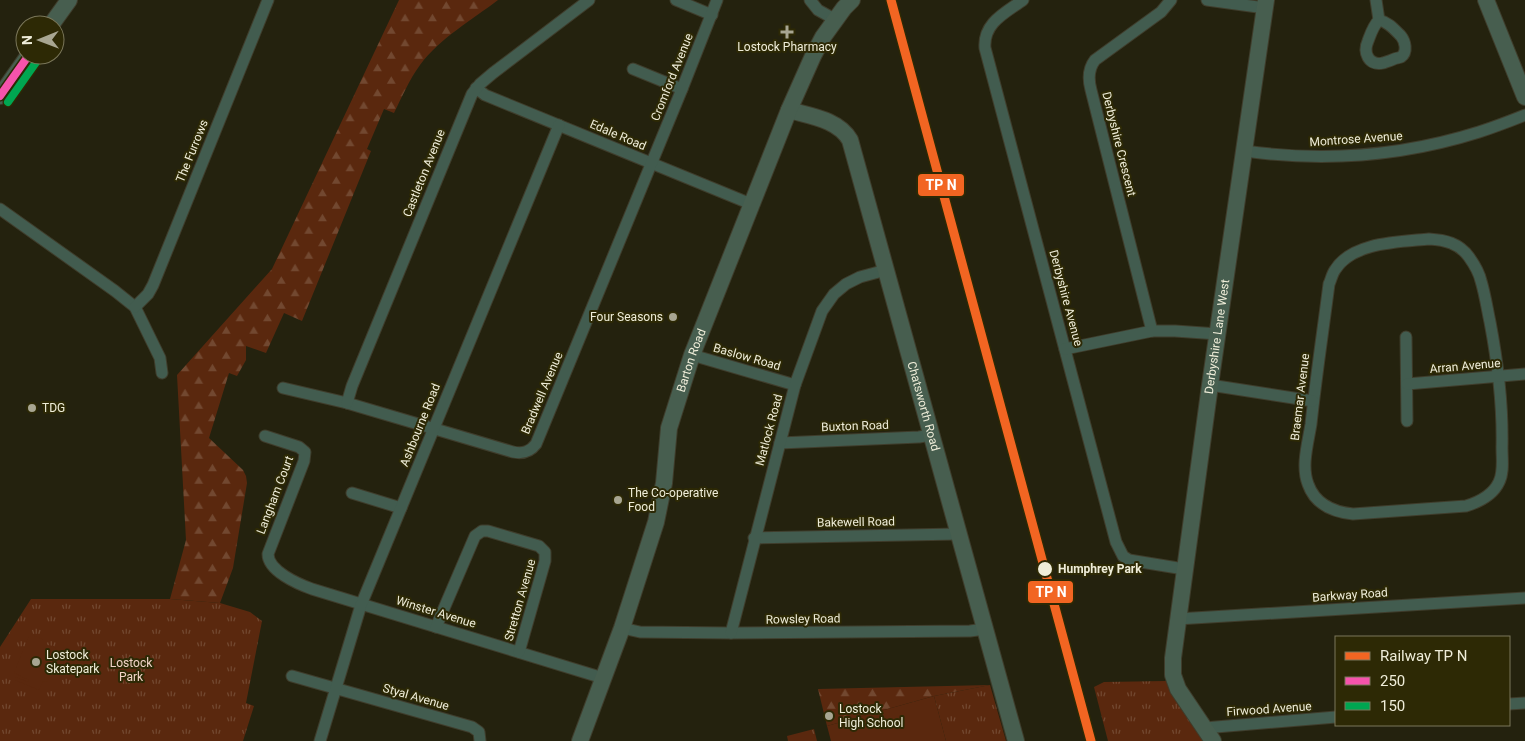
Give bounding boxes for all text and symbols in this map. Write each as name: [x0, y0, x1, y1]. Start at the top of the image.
north arrow: [15, 15, 65, 65]
marker: Lostock Pharmacy: [781, 26, 793, 38]
street label: Cromford Avenue: [648, 31, 696, 123]
text: N: [19, 35, 35, 45]
place label: Lostock Pharmacy: [737, 40, 837, 54]
street label: Derbyshire Crescent: [1099, 90, 1139, 198]
street label: Edale Road: [588, 117, 648, 153]
street label: The Furrows: [173, 118, 211, 184]
street label: Castleton Avenue: [400, 127, 448, 219]
street label: Montrose Avenue: [1309, 129, 1403, 149]
line badge: TP N: [917, 173, 965, 197]
text: TP N: [925, 177, 957, 193]
street label: Derbyshire Avenue: [1046, 248, 1086, 348]
street label: Derbyshire Lane West: [1202, 278, 1232, 395]
place label: Four Seasons: [590, 310, 663, 324]
marker: Four Seasons: [667, 311, 679, 323]
street label: Barton Road: [674, 327, 709, 394]
street label: Baslow Road: [712, 341, 782, 373]
street label: Bradwell Avenue: [518, 350, 566, 436]
street label: Braemar Avenue: [1288, 353, 1312, 441]
street label: Arran Avenue: [1429, 356, 1501, 376]
street label: Chatsworth Road: [904, 360, 943, 453]
street label: Ashbourne Road: [397, 381, 443, 469]
street label: Matlock Road: [753, 393, 785, 467]
place label: TDG: [42, 401, 65, 415]
marker: TDG: [26, 402, 38, 414]
street label: Buxton Road: [821, 418, 889, 434]
street label: Langham Court: [254, 454, 296, 536]
place label: The Co-operative Food: [628, 486, 718, 514]
marker: The Co-operative Food: [612, 494, 624, 506]
street label: Bakewell Road: [817, 514, 895, 530]
street label: Stretton Avenue: [502, 557, 538, 643]
marker: Humphrey Park: [1036, 560, 1054, 578]
place label: Humphrey Park: [1058, 562, 1142, 576]
line badge: TP N: [1027, 580, 1074, 604]
text: TP N: [1035, 584, 1067, 600]
street label: Barkway Road: [1312, 585, 1388, 605]
street label: Winster Avenue: [394, 593, 478, 631]
street label: Rowsley Road: [765, 611, 841, 627]
legend: [1335, 636, 1510, 726]
text: Railway TP N: [1380, 647, 1467, 665]
place label: Lostock Skatepark: [46, 648, 100, 676]
marker: Lostock Skatepark: [30, 656, 42, 668]
park label: Lostock Park: [110, 656, 153, 684]
text: 250: [1380, 672, 1405, 690]
street label: Styal Avenue: [381, 681, 451, 713]
text: 150: [1380, 697, 1405, 715]
street label: Firwood Avenue: [1226, 699, 1312, 719]
place label: Lostock High School: [839, 702, 903, 730]
marker: Lostock High School: [823, 710, 835, 722]

